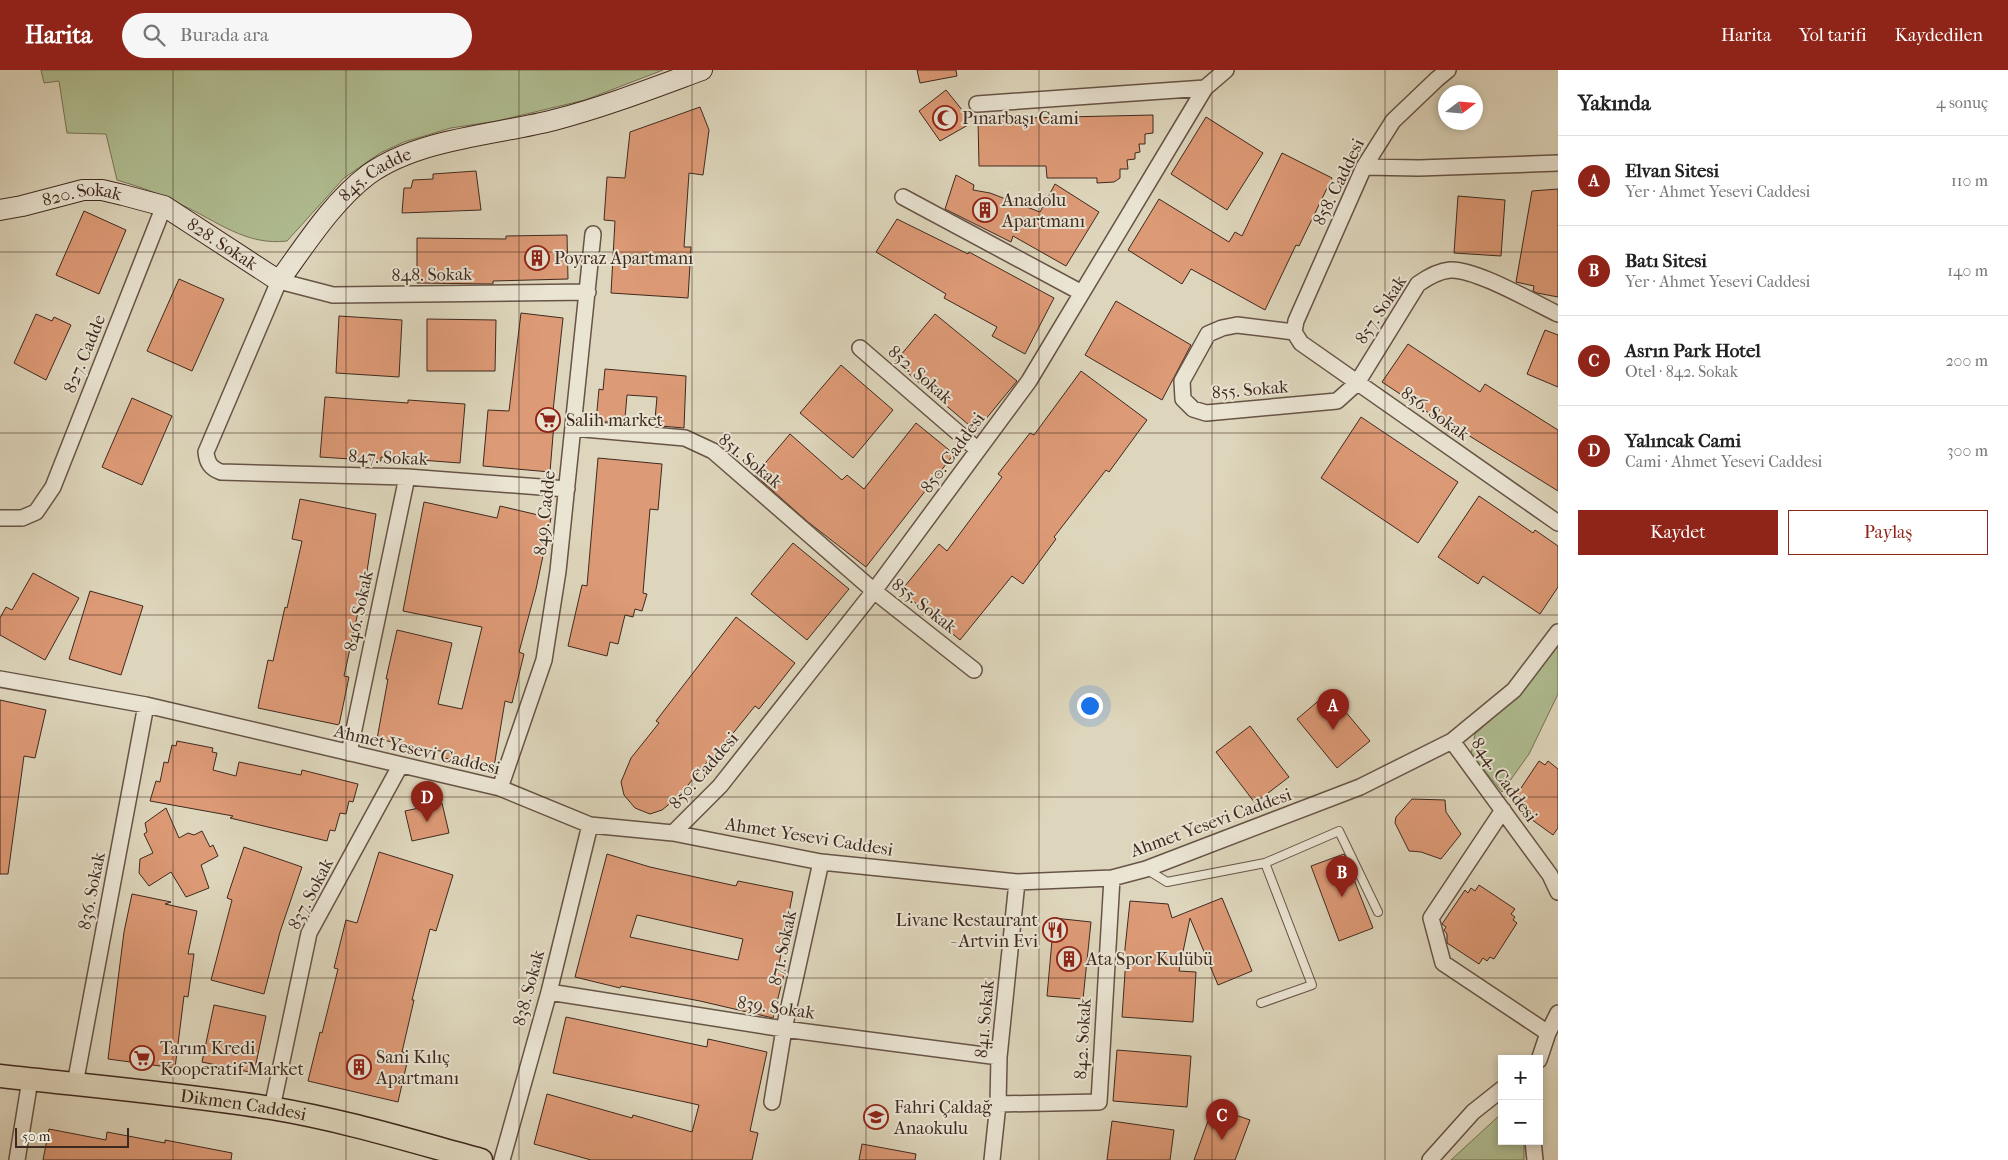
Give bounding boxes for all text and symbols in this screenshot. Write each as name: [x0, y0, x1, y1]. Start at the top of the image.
search box: [122, 13, 472, 58]
text: Harita: [25, 21, 92, 49]
icon: search: [140, 21, 168, 49]
text: Burada ara: [180, 24, 269, 46]
text: Harita: [1721, 25, 1771, 46]
text: Yol tarifi: [1799, 25, 1867, 46]
text: Kaydedilen: [1895, 25, 1983, 46]
north arrow: [1438, 85, 1483, 130]
text: Yakında: [1578, 91, 1651, 115]
text: 4 sonuç: [1936, 93, 1988, 112]
mosque icon: Pınarbaşı Cami: [932, 105, 958, 131]
place label: Pınarbaşı Cami: [962, 108, 1080, 129]
street label: 858. Caddesi: [1309, 135, 1369, 229]
street label: 845. Cadde: [334, 143, 414, 206]
text: Elvan Sitesi: [1625, 160, 1719, 182]
text: A: [1589, 171, 1599, 190]
text: 110 m: [1951, 171, 1988, 190]
street label: 820. Sokak: [40, 179, 125, 211]
text: Yer · Ahmet Yesevi Caddesi: [1625, 182, 1810, 201]
place label: Anadolu Apartmanı: [1001, 190, 1086, 232]
building icon: Anadolu Apartmanı: [972, 197, 998, 223]
street label: 828. Sokak: [183, 213, 262, 275]
building icon: Poyraz Apartmanı: [524, 245, 550, 271]
place label: Poyraz Apartmanı: [554, 248, 694, 269]
text: Batı Sitesi: [1625, 250, 1707, 272]
text: B: [1589, 261, 1599, 280]
text: 140 m: [1947, 261, 1988, 280]
street label: 848. Sokak: [391, 264, 473, 286]
street label: 857. Sokak: [1351, 271, 1411, 348]
text: Yer · Ahmet Yesevi Caddesi: [1625, 272, 1810, 291]
street label: 827. Cadde: [60, 312, 110, 396]
text: Asrın Park Hotel: [1625, 340, 1761, 362]
street label: 852. Sokak: [883, 341, 957, 409]
text: C: [1589, 351, 1599, 370]
text: 200 m: [1945, 351, 1988, 370]
text: Otel · 842. Sokak: [1625, 362, 1738, 381]
street label: 855. Sokak: [1211, 376, 1290, 404]
street label: 856. Sokak: [1397, 383, 1474, 446]
supermarket icon: Salih market: [535, 407, 561, 433]
street label: 850. Caddesi: [917, 408, 990, 498]
place label: Salih market: [566, 410, 664, 431]
street label: 851. Sokak: [714, 429, 787, 493]
text: Yalıncak Cami: [1625, 430, 1741, 452]
text: D: [1588, 441, 1600, 460]
text: 300 m: [1947, 441, 1988, 460]
street label: 847. Sokak: [348, 446, 429, 470]
text: Cami · Ahmet Yesevi Caddesi: [1625, 452, 1822, 471]
street label: 849. Cadde: [530, 469, 560, 557]
button: Kaydet: [1578, 510, 1778, 555]
button: Paylaş: [1788, 510, 1988, 555]
street label: 846. Sokak: [340, 568, 378, 653]
street label: 855. Sokak: [887, 574, 961, 638]
pin: A: [1317, 689, 1349, 730]
your location: [1077, 693, 1103, 719]
street label: Ahmet Yesevi Caddesi: [331, 720, 503, 779]
street label: 850. Caddesi: [665, 728, 744, 814]
street label: 844. Caddesi: [1466, 734, 1542, 827]
pin: D: [411, 781, 443, 822]
street label: Ahmet Yesevi Caddesi: [1127, 784, 1295, 862]
street label: Ahmet Yesevi Caddesi: [722, 813, 895, 861]
street label: 836. Sokak: [74, 850, 110, 932]
street label: 837. Sokak: [284, 854, 338, 933]
pin: B: [1326, 856, 1358, 897]
street label: 871. Sokak: [765, 908, 801, 988]
place label: Livane Restaurant - Artvin Evi: [896, 910, 1039, 952]
restaurant icon: Livane Restaurant - Artvin Evi: [1042, 917, 1068, 943]
building icon: Ata Spor Kulübü: [1056, 946, 1082, 972]
street label: 838. Sokak: [509, 947, 549, 1028]
place label: Ata Spor Kulübü: [1085, 949, 1213, 970]
street label: 841. Sokak: [971, 978, 999, 1059]
street label: 839. Sokak: [736, 992, 817, 1024]
street label: 842. Sokak: [1070, 997, 1096, 1080]
place label: Tarım Kredi Kooperatif Market: [160, 1038, 304, 1080]
supermarket icon: Tarım Kredi Kooperatif Market: [129, 1045, 155, 1071]
place label: Sani Kılıç Apartmanı: [375, 1047, 460, 1089]
building icon: Sani Kılıç Apartmanı: [346, 1054, 372, 1080]
map controls: [1498, 1055, 1543, 1145]
button: +: [1498, 1055, 1543, 1100]
street label: Dikmen Caddesi: [179, 1085, 309, 1125]
place label: Fahri Çaldağ Anaokulu: [893, 1097, 992, 1139]
pin: C: [1206, 1099, 1238, 1140]
button: −: [1498, 1100, 1543, 1145]
school or university icon: Fahri Çaldağ Anaokulu: [863, 1104, 889, 1130]
scale bar: [15, 1125, 129, 1148]
text: 50 m: [22, 1128, 50, 1145]

